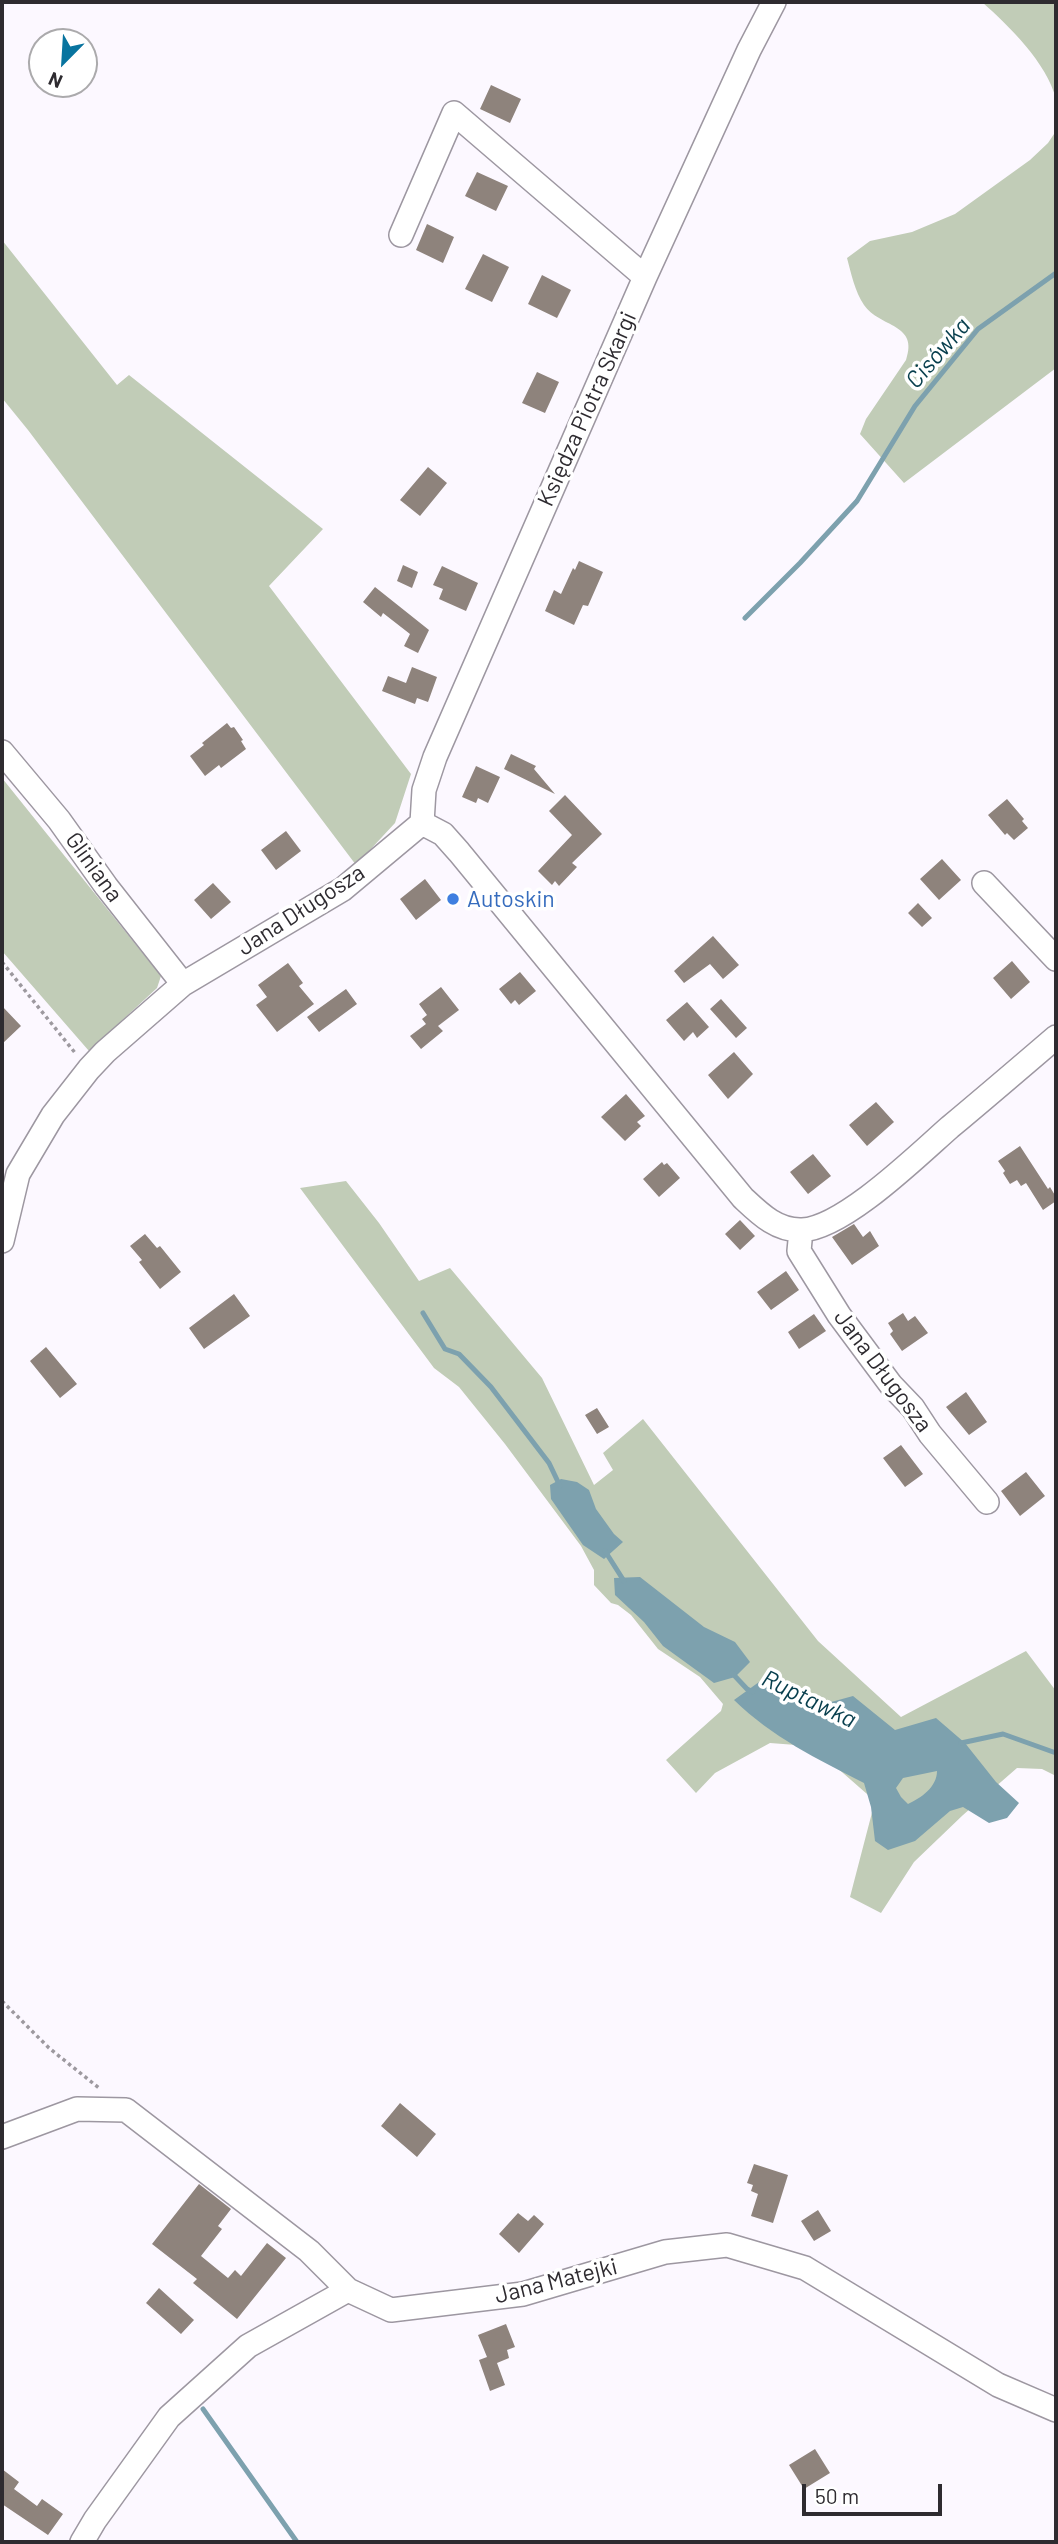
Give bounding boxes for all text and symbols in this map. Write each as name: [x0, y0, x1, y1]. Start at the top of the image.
north arrow: [28, 28, 98, 98]
text: N: [45, 68, 66, 94]
street label: Księdza Piotra Skargi: [532, 307, 642, 511]
water label: Cisówka: [900, 312, 976, 394]
street label: Gliniana: [59, 827, 129, 907]
street label: Jana Długosza: [232, 859, 370, 961]
place label: Autoskin: [467, 885, 555, 913]
marker: Autoskin: [445, 891, 461, 907]
street label: Jana Długosza: [828, 1304, 938, 1438]
water label: Ruptawka: [757, 1664, 861, 1734]
street label: Jana Matejki: [492, 2252, 620, 2310]
scale bar: [806, 2470, 946, 2514]
text: 50 m: [815, 2483, 859, 2508]

